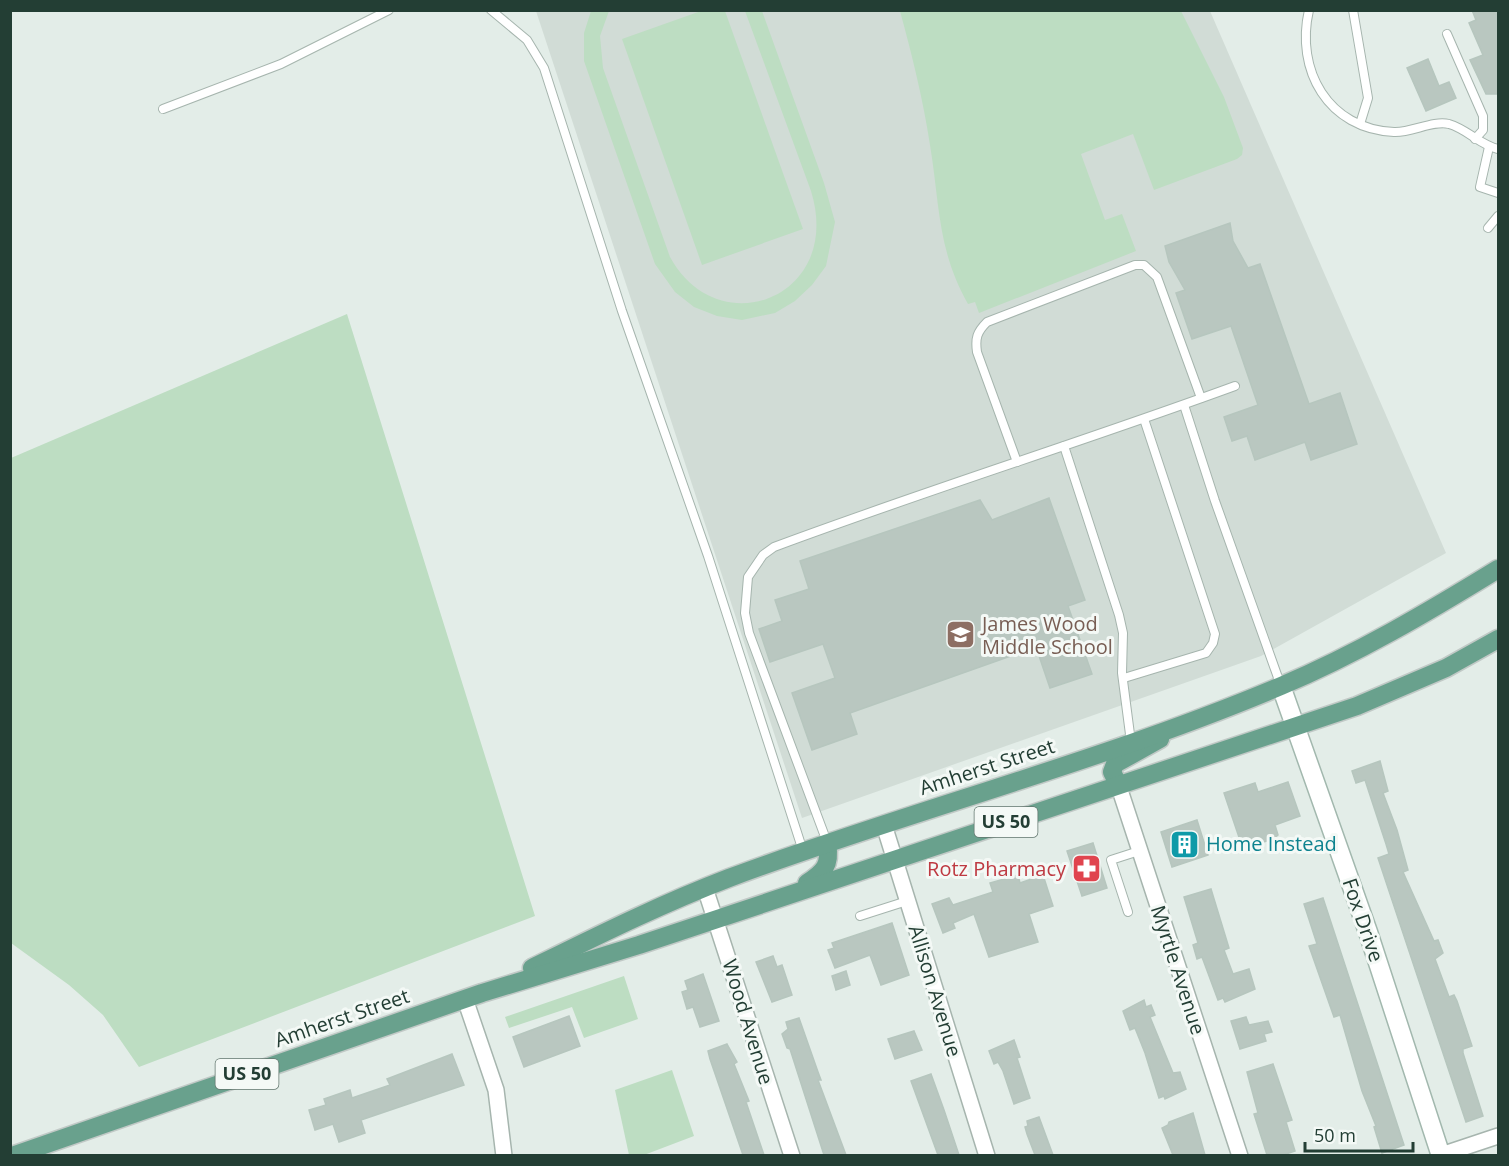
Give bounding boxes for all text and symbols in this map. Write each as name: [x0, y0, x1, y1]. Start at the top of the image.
place label: James Wood Middle School: [980, 610, 1113, 660]
school or university icon: James Wood Middle School: [945, 619, 977, 651]
street label: Amherst Street: [916, 732, 1058, 801]
road number: US 50: [974, 807, 1038, 837]
building icon: Home Instead: [1169, 828, 1201, 860]
place label: Home Instead: [1206, 830, 1337, 857]
pharmacy icon: Rotz Pharmacy: [1071, 853, 1103, 885]
place label: Rotz Pharmacy: [927, 855, 1067, 882]
street label: Fox Drive: [1337, 874, 1390, 965]
street label: Myrtle Avenue: [1145, 902, 1212, 1038]
street label: Allison Avenue: [903, 922, 968, 1060]
street label: Wood Avenue: [717, 956, 780, 1088]
street label: Amherst Street: [271, 982, 413, 1053]
road number: US 50: [216, 1059, 278, 1089]
scale bar: [1305, 1115, 1413, 1153]
text: 50 m: [1314, 1123, 1356, 1147]

